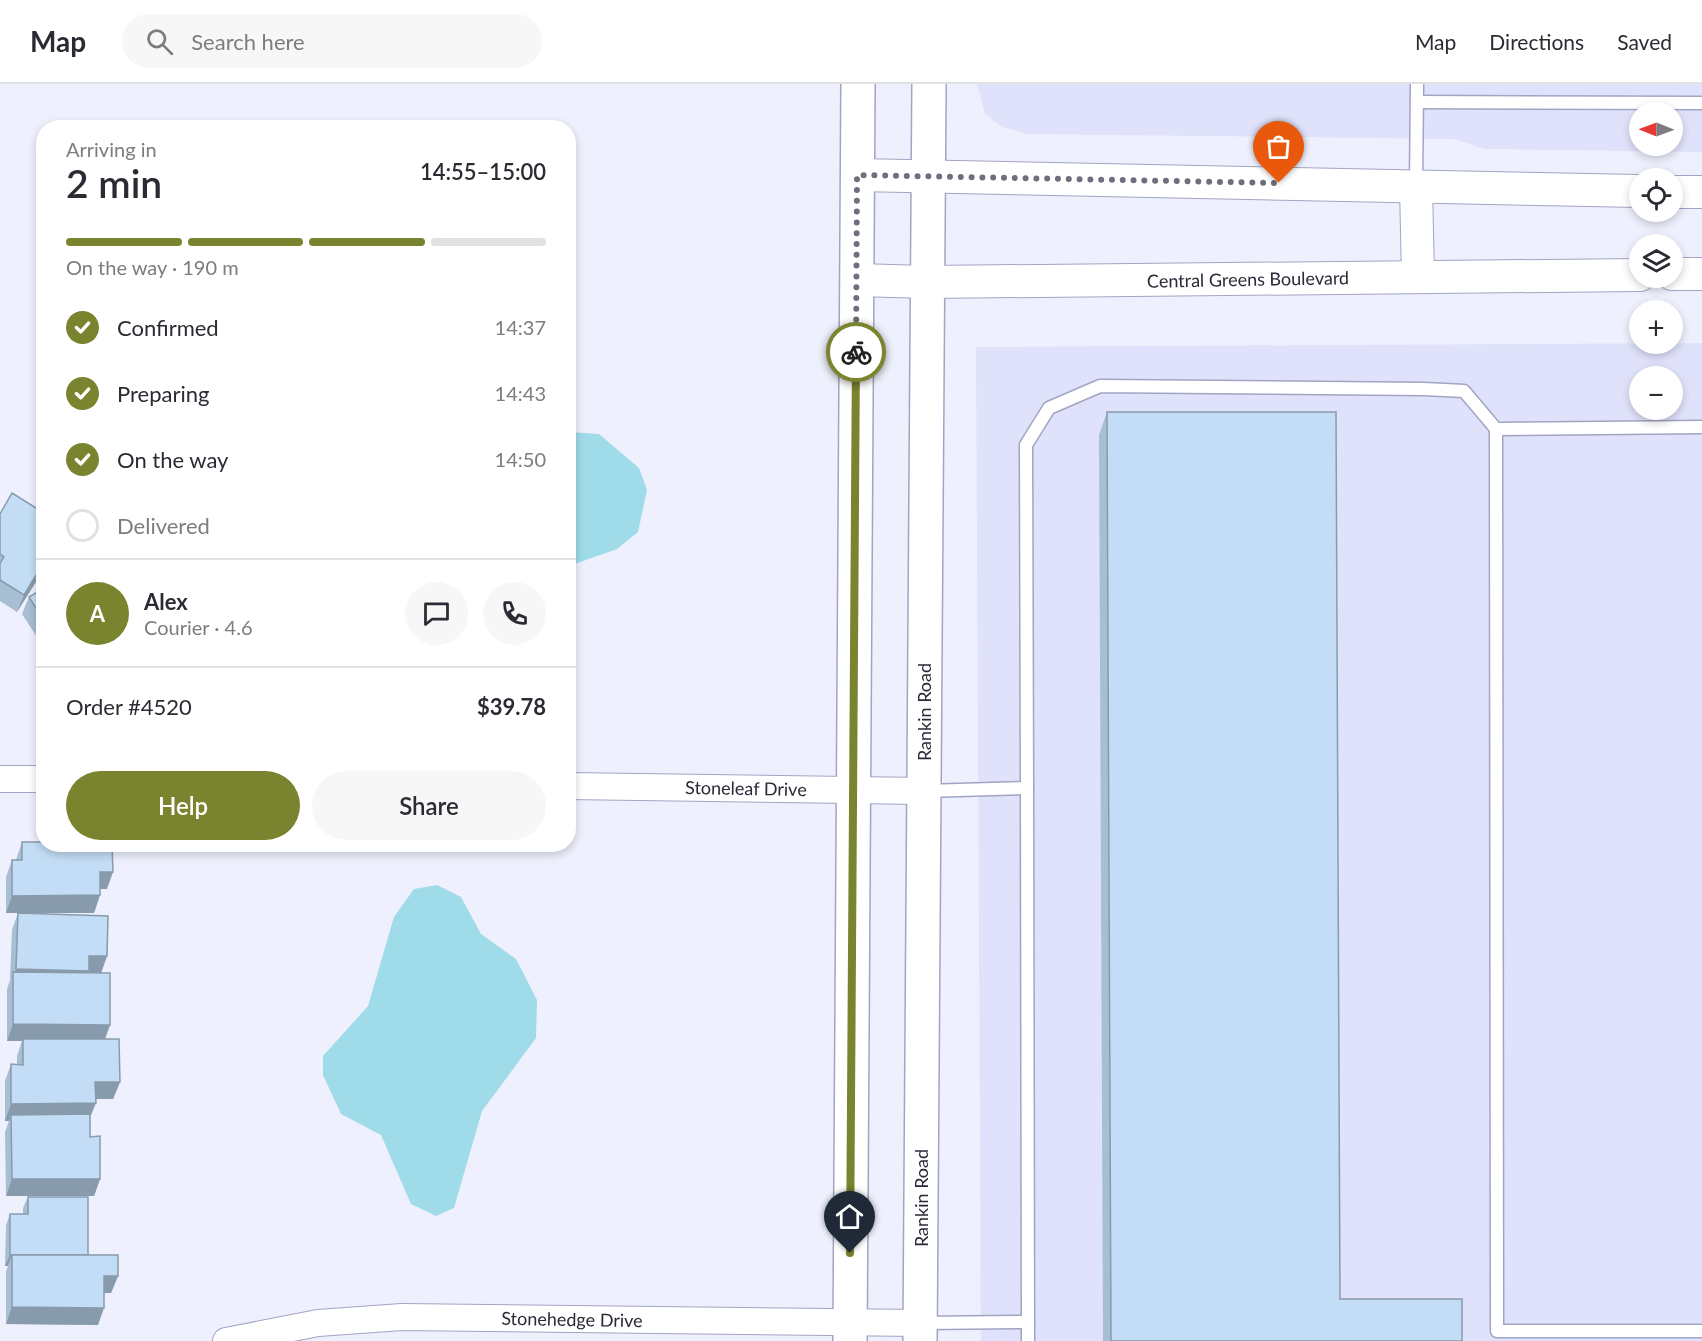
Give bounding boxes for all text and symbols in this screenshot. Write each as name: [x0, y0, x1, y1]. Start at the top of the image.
search box: [122, 14, 542, 68]
text: Map: [30, 24, 86, 58]
icon: search: [143, 25, 176, 58]
text: Search here: [191, 28, 305, 55]
text: Map: [1415, 29, 1456, 54]
text: Directions: [1489, 29, 1584, 54]
text: Saved: [1617, 29, 1672, 54]
north arrow: [1629, 102, 1683, 156]
map controls: [1629, 102, 1683, 420]
pin: [1253, 121, 1304, 183]
icon: bag: [1262, 130, 1295, 163]
text: Arriving in: [66, 137, 157, 161]
text: 14:55–15:00: [420, 158, 546, 185]
text: 2 min: [66, 160, 162, 206]
button: locate: [1629, 168, 1683, 222]
button: layers: [1629, 234, 1683, 288]
text: On the way · 190 m: [66, 255, 239, 279]
street label: Central Greens Boulevard: [1147, 266, 1349, 292]
button: +: [1629, 300, 1683, 354]
icon: check: [66, 311, 99, 344]
text: Confirmed: [117, 314, 219, 341]
text: 14:37: [495, 315, 546, 339]
courier: [826, 322, 886, 382]
icon: bike: [840, 336, 873, 369]
button: −: [1629, 366, 1683, 420]
icon: check: [66, 377, 99, 410]
text: Preparing: [117, 380, 209, 407]
text: 14:43: [495, 381, 546, 405]
icon: check: [66, 443, 99, 476]
text: On the way: [117, 446, 228, 473]
text: 14:50: [495, 447, 546, 471]
text: Delivered: [117, 512, 210, 539]
button: chat: [405, 582, 468, 645]
button: phone: [483, 582, 546, 645]
text: Alex: [144, 588, 188, 615]
text: A: [90, 600, 105, 627]
text: Courier · 4.6: [144, 615, 253, 639]
street label: Rankin Road: [913, 663, 935, 761]
text: Order #4520: [66, 693, 192, 720]
text: $39.78: [477, 693, 546, 720]
button: Help: [66, 771, 300, 840]
button: Share: [312, 771, 546, 840]
street label: Stoneleaf Drive: [685, 776, 807, 800]
street label: Rankin Road: [910, 1149, 932, 1247]
pin: [824, 1191, 875, 1253]
icon: home: [833, 1200, 866, 1233]
street label: Stonehedge Drive: [501, 1307, 643, 1331]

